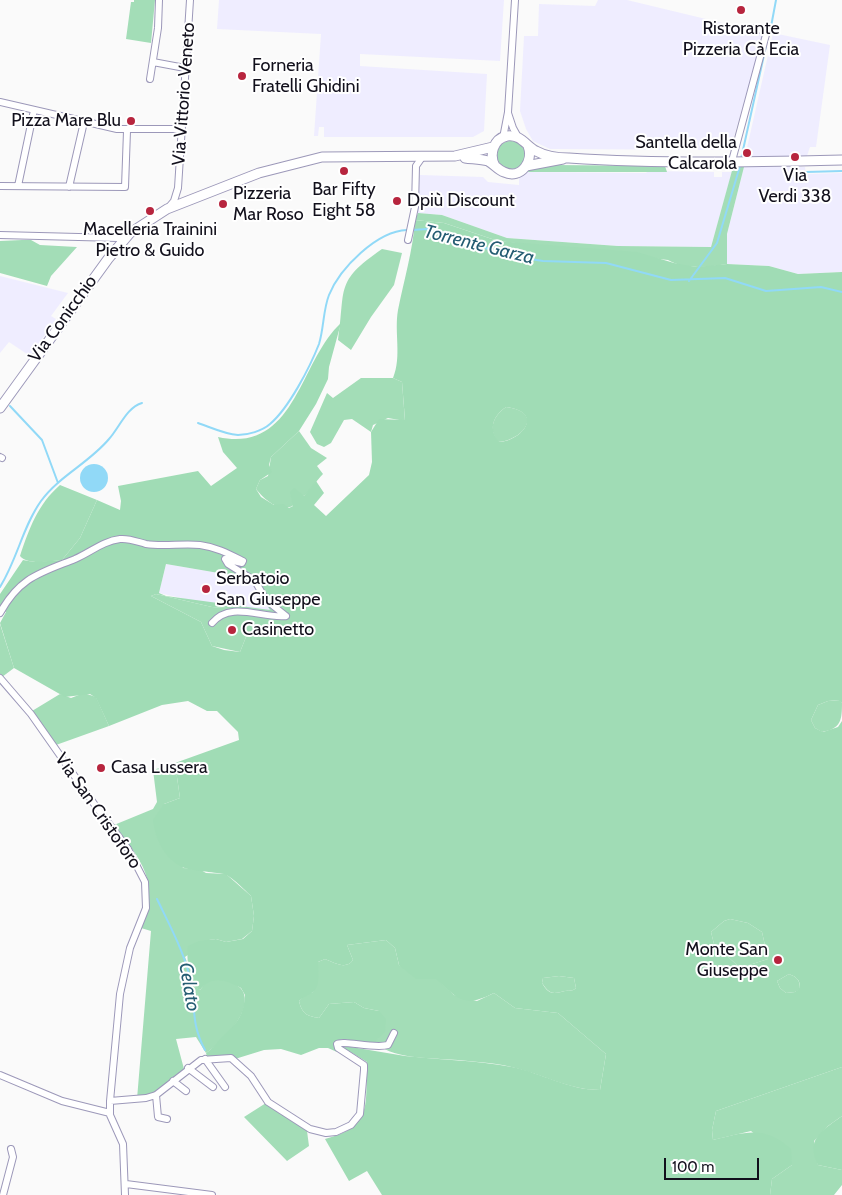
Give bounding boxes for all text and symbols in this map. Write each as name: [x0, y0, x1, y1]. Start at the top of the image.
marker: Ristorante Pizzeria Cà Ecia: [735, 4, 747, 16]
place label: Ristorante Pizzeria Cà Ecia: [683, 18, 799, 60]
street label: Via Vittorio Veneto: [168, 22, 200, 166]
place label: Forneria Fratelli Ghidini: [252, 55, 359, 98]
marker: Forneria Fratelli Ghidini: [236, 70, 248, 82]
place label: Pizza Mare Blu: [11, 110, 121, 132]
marker: Pizza Mare Blu: [125, 115, 137, 127]
place label: Santella della Calcarola: [635, 132, 737, 174]
marker: Santella della Calcarola: [741, 147, 753, 159]
marker: Via Verdi 338: [789, 151, 801, 163]
marker: Bar Fifty Eight 58: [338, 165, 350, 177]
place label: Via Verdi 338: [759, 165, 831, 208]
place label: Bar Fifty Eight 58: [312, 179, 376, 222]
place label: Pizzeria Mar Roso: [233, 183, 304, 225]
place label: Dpiù Discount: [407, 190, 515, 212]
marker: Dpiù Discount: [391, 195, 403, 207]
marker: Pizzeria Mar Roso: [217, 198, 229, 210]
marker: Macelleria Trainini Pietro & Guido: [144, 205, 156, 217]
place label: Macelleria Trainini Pietro & Guido: [83, 219, 217, 262]
water label: Torrente Garza: [422, 220, 536, 270]
street label: Via Conicchio: [24, 271, 102, 367]
place label: Serbatoio San Giuseppe: [216, 568, 320, 610]
marker: Serbatoio San Giuseppe: [200, 583, 212, 595]
place label: Casinetto: [242, 619, 314, 641]
marker: Casinetto: [226, 624, 238, 636]
street label: Via San Cristoforo: [50, 749, 146, 873]
place label: Casa Lussera: [111, 757, 208, 779]
marker: Casa Lussera: [95, 762, 107, 774]
place label: Monte San Giuseppe: [685, 939, 768, 982]
marker: Monte San Giuseppe: [772, 954, 784, 966]
water label: Celato: [173, 961, 205, 1013]
scale bar: [667, 1148, 762, 1180]
text: 100 m: [672, 1158, 714, 1176]

